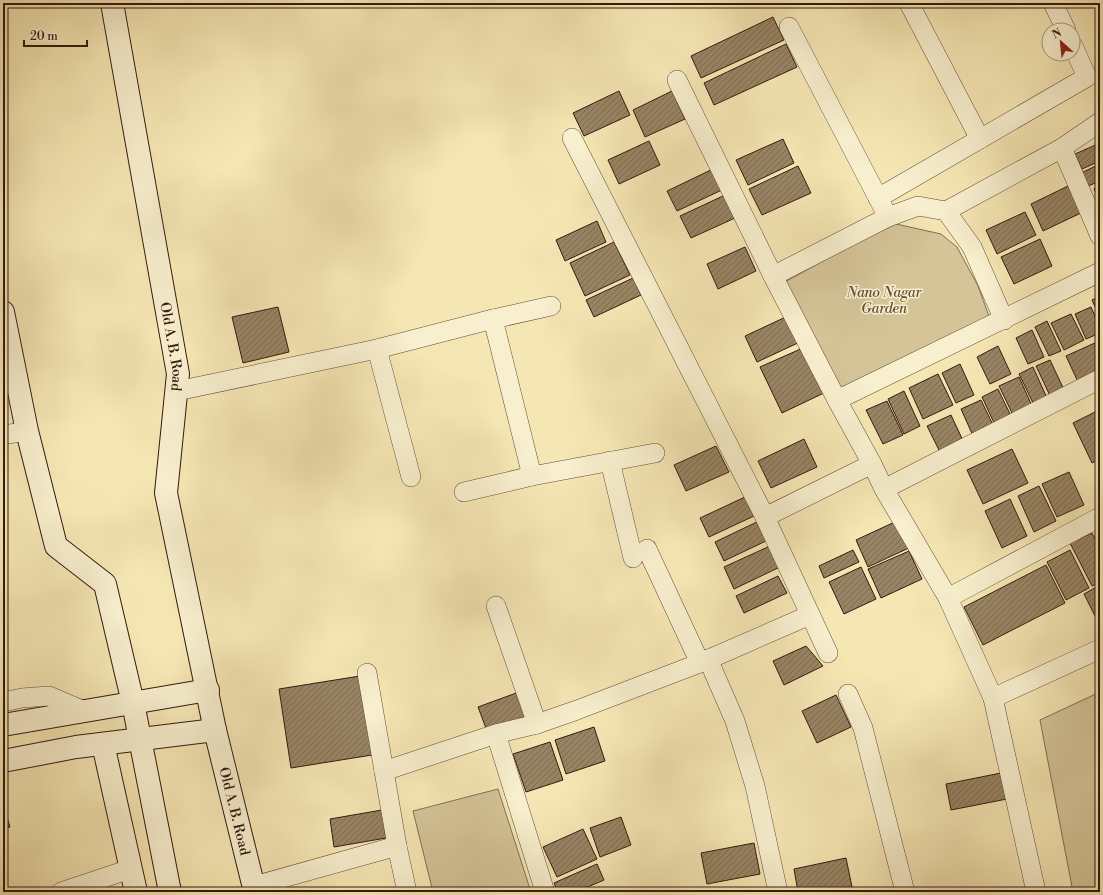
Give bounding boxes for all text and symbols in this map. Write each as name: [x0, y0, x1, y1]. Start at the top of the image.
scale bar: [24, 22, 87, 48]
north arrow: [1041, 22, 1081, 62]
text: N: [1050, 26, 1064, 42]
text: 20 m: [30, 29, 58, 44]
park label: Nano Nagar Garden: [846, 284, 923, 318]
street label: Old A. B. Road: [155, 301, 186, 392]
street label: Old A. B. Road: [214, 765, 254, 857]

